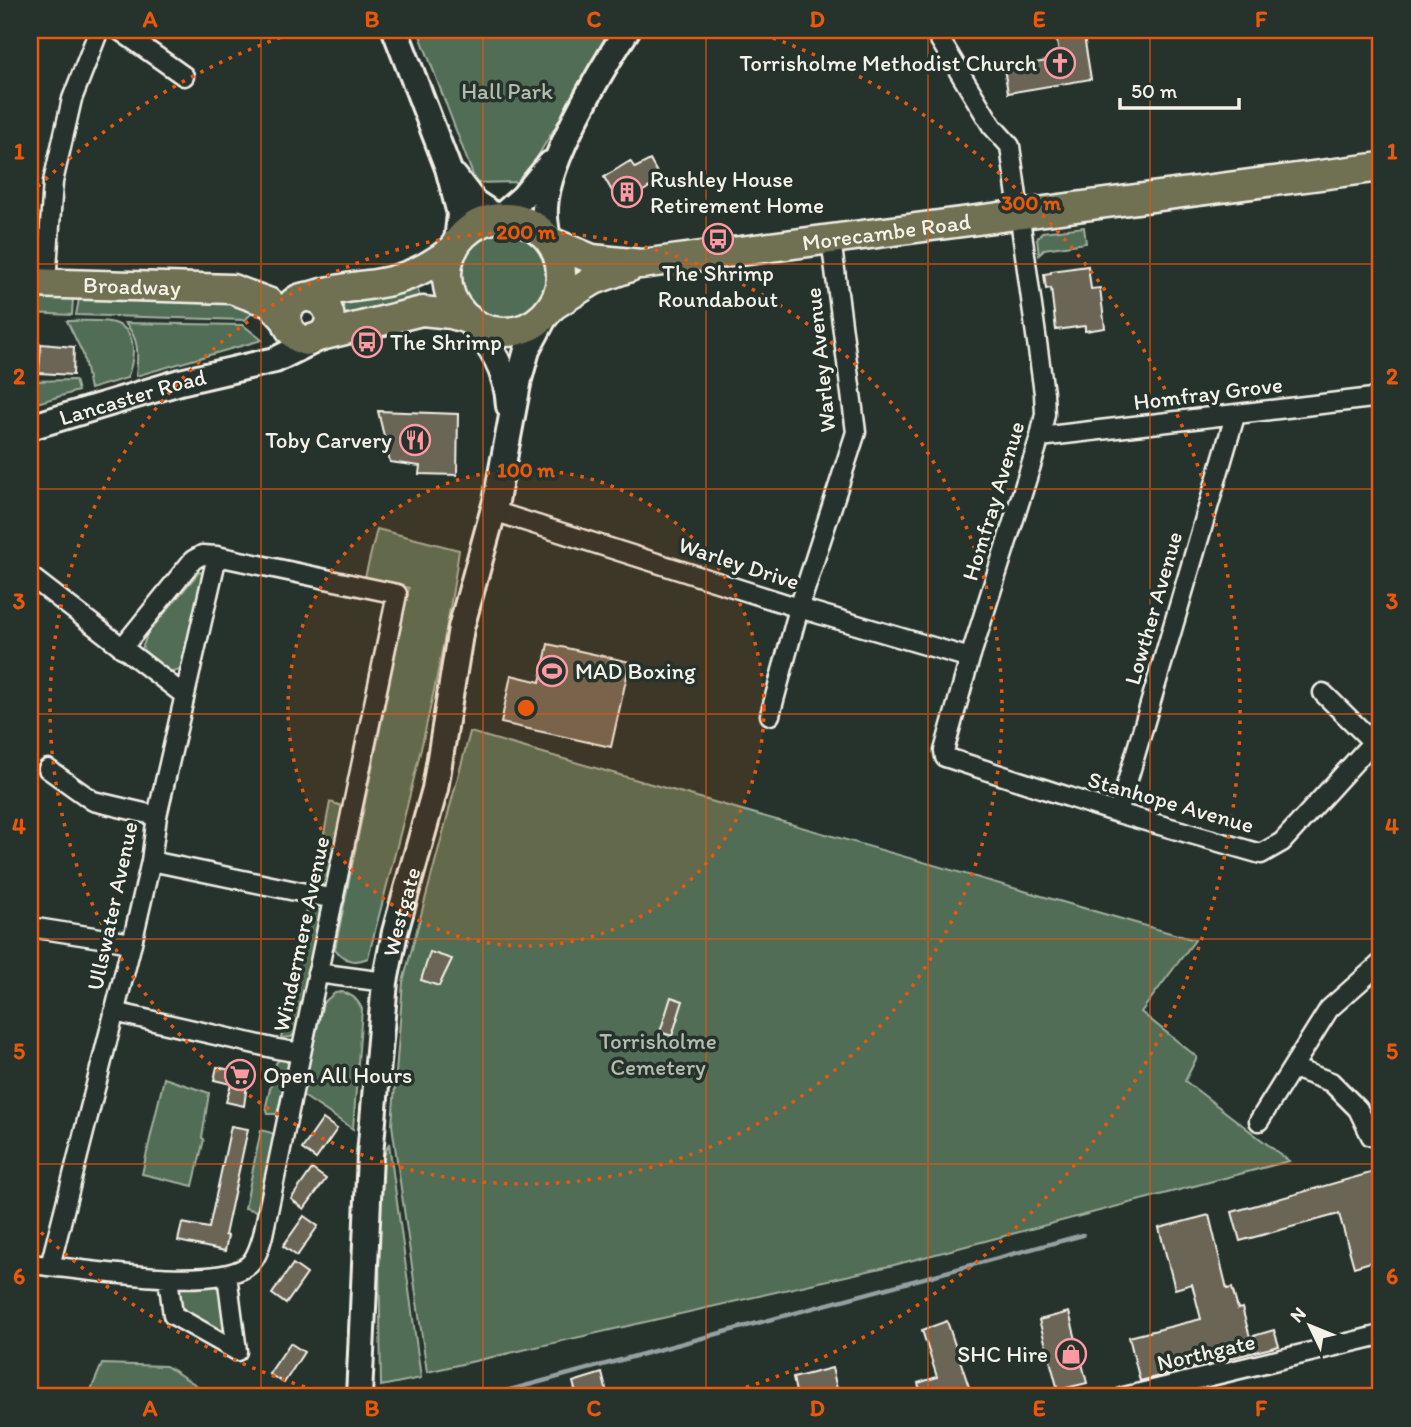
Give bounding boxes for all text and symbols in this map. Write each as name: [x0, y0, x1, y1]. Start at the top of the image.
text: A: [142, 5, 158, 33]
text: B: [365, 5, 380, 33]
text: C: [587, 5, 602, 33]
text: D: [809, 5, 825, 33]
text: E: [1033, 5, 1046, 33]
text: F: [1255, 5, 1268, 33]
church icon: Torrisholme Methodist Church: [1043, 46, 1077, 80]
place label: Torrisholme Methodist Church: [740, 49, 1037, 77]
scale bar: [1120, 66, 1240, 110]
park label: Hall Park: [461, 77, 553, 105]
text: 50 m: [1131, 78, 1178, 103]
text: 1: [14, 137, 25, 165]
text: 1: [1387, 137, 1398, 165]
place label: Rushley House Retirement Home: [650, 165, 824, 219]
building icon: Rushley House Retirement Home: [610, 175, 644, 209]
text: 300 m: [1001, 190, 1061, 215]
street label: Morecambe Road: [800, 207, 972, 257]
text: 200 m: [496, 219, 556, 244]
bus stop icon: The Shrimp Roundabout: [701, 222, 735, 256]
place label: The Shrimp Roundabout: [658, 259, 778, 313]
street label: Broadway: [83, 271, 181, 301]
street label: Warley Avenue: [798, 286, 842, 434]
bus stop icon: The Shrimp: [350, 325, 384, 359]
place label: The Shrimp: [390, 328, 502, 356]
text: 2: [13, 362, 26, 390]
street label: Lancaster Road: [56, 362, 209, 431]
text: 2: [1386, 362, 1399, 390]
street label: Homfray Grove: [1132, 370, 1284, 416]
street label: Homfray Avenue: [955, 418, 1031, 584]
restaurant icon: Toby Carvery: [398, 423, 432, 457]
place label: Toby Carvery: [265, 426, 392, 454]
text: 100 m: [497, 457, 555, 482]
street label: Lowther Avenue: [1118, 528, 1188, 688]
street label: Warley Drive: [675, 530, 803, 596]
text: 3: [13, 587, 26, 615]
text: 3: [1386, 587, 1399, 615]
sports icon: MAD Boxing: [535, 654, 569, 688]
place label: MAD Boxing: [575, 657, 696, 685]
centre of rings: [514, 696, 538, 720]
street label: Stanhope Avenue: [1085, 765, 1257, 839]
text: 4: [12, 812, 26, 840]
text: 4: [1385, 812, 1399, 840]
street label: Ullswater Avenue: [80, 819, 144, 993]
street label: Windermere Avenue: [267, 834, 335, 1034]
street label: Westgate: [376, 864, 427, 959]
park label: Torrisholme Cemetery: [599, 1027, 717, 1081]
text: 5: [13, 1037, 25, 1065]
text: 5: [1386, 1037, 1398, 1065]
supermarket icon: Open All Hours: [223, 1058, 257, 1092]
place label: Open All Hours: [263, 1061, 412, 1089]
text: 6: [13, 1262, 25, 1290]
text: 6: [1386, 1262, 1398, 1290]
north arrow: [1274, 1290, 1344, 1360]
text: N: [1285, 1302, 1311, 1327]
street label: Northgate: [1154, 1327, 1258, 1377]
shop icon: SHC Hire: [1054, 1337, 1088, 1371]
place label: SHC Hire: [957, 1340, 1048, 1368]
text: A: [142, 1394, 158, 1422]
text: B: [365, 1394, 380, 1422]
text: C: [587, 1394, 602, 1422]
text: D: [809, 1394, 825, 1422]
text: E: [1033, 1394, 1046, 1422]
text: F: [1255, 1394, 1268, 1422]

